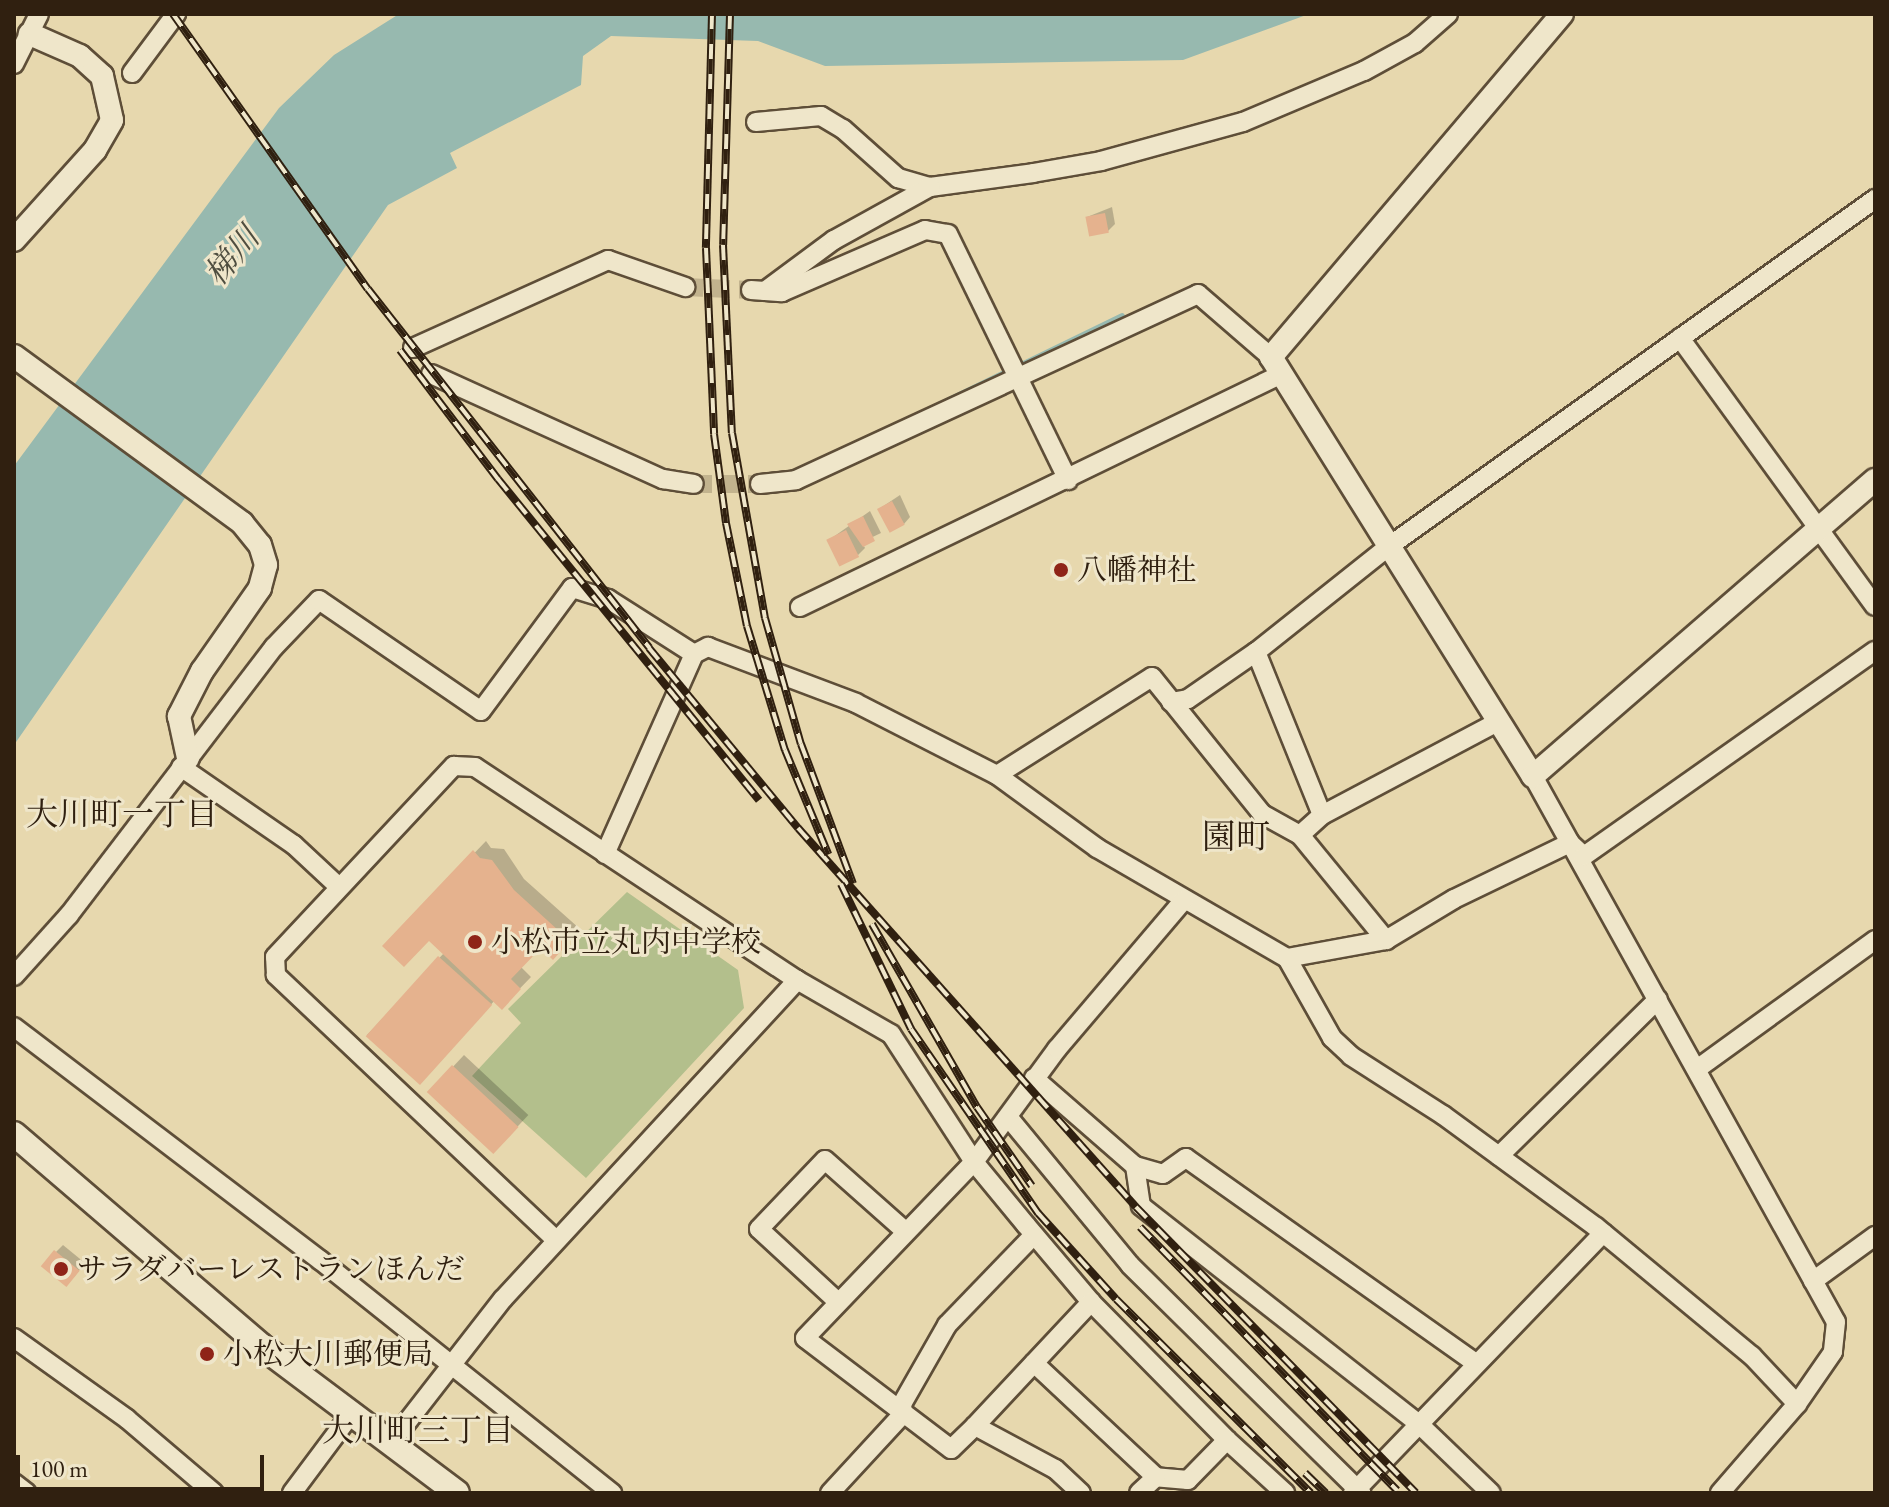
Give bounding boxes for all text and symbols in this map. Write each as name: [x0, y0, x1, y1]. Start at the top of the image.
water label: 梯川: [197, 219, 267, 293]
place label: 八幡神社: [1077, 552, 1197, 588]
marker: 八幡神社: [1052, 561, 1070, 579]
district label: 大川町一丁目: [26, 795, 218, 833]
district label: 園町: [1202, 817, 1270, 857]
place label: 小松市立丸内中学校: [491, 924, 761, 960]
marker: 小松市立丸内中学校: [466, 933, 484, 951]
place label: サラダバーレストランほんだ: [77, 1251, 467, 1287]
marker: サラダバーレストランほんだ: [52, 1260, 70, 1278]
place label: 小松大川郵便局: [223, 1336, 433, 1372]
marker: 小松大川郵便局: [198, 1345, 216, 1363]
district label: 大川町三丁目: [322, 1411, 514, 1449]
scale bar: [20, 1439, 268, 1489]
text: 100 m: [30, 1453, 88, 1484]

